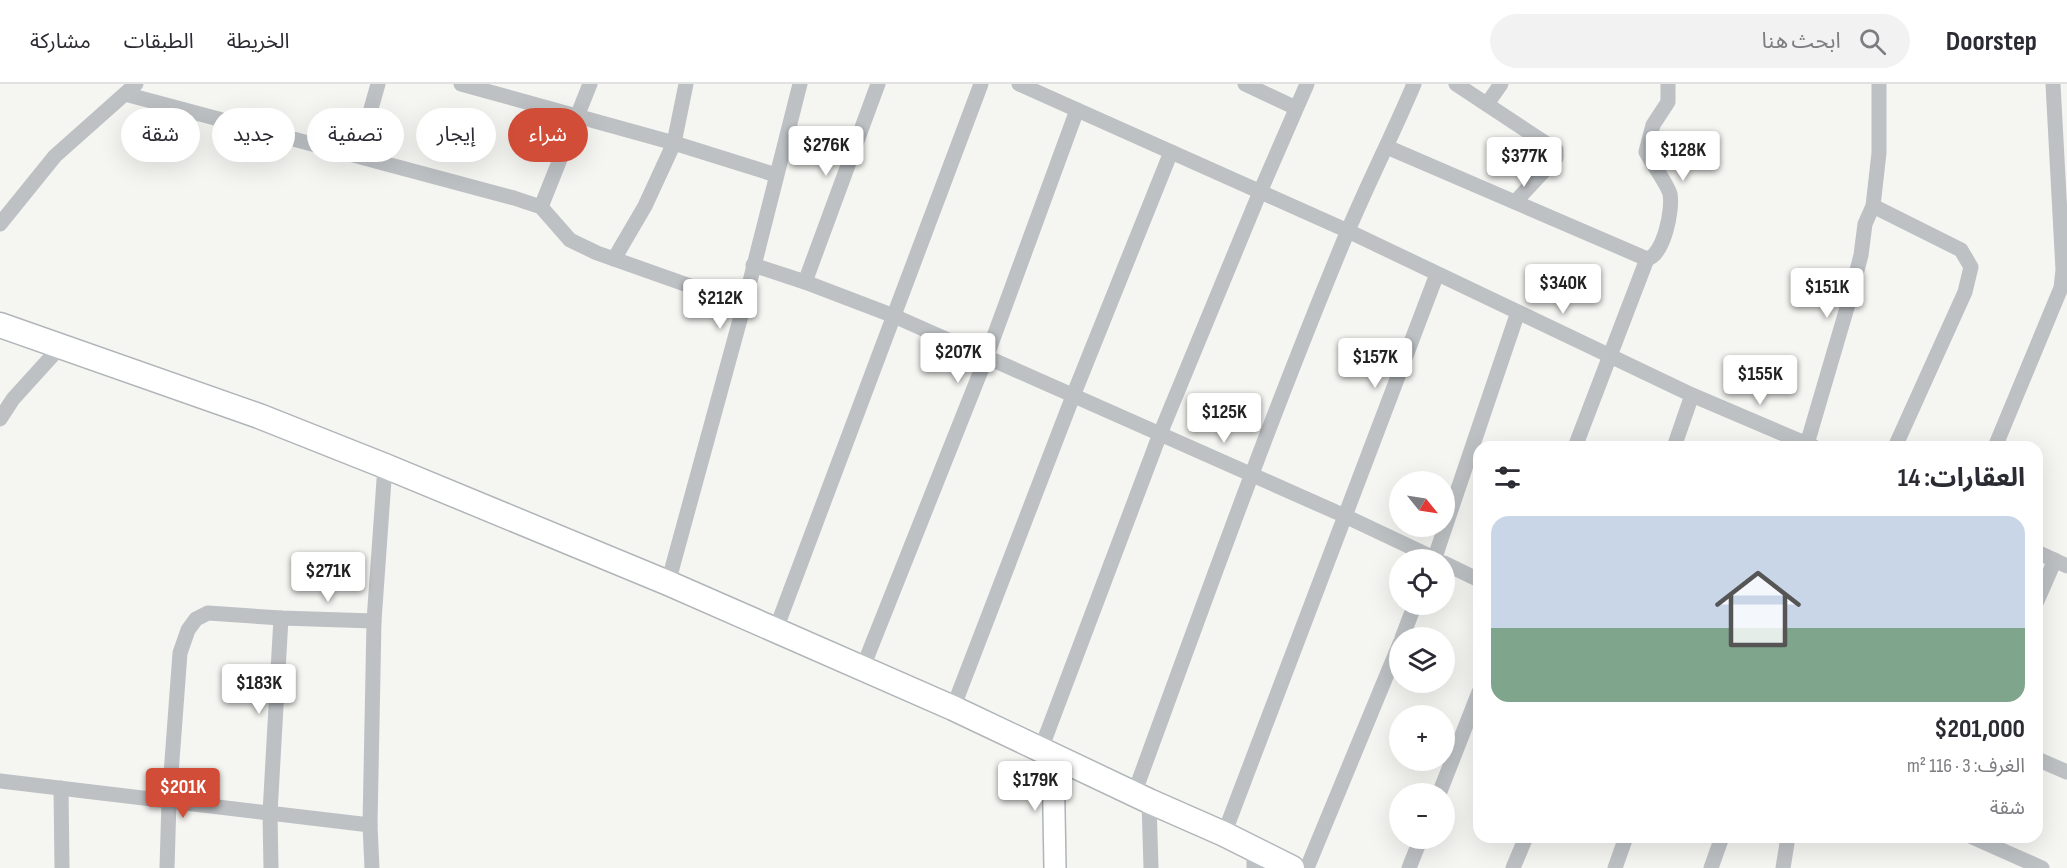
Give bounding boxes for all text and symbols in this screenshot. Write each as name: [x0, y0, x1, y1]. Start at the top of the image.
search box: [1490, 14, 1910, 68]
icon: search: [1856, 25, 1889, 58]
text: Doorstep: [1946, 25, 2037, 58]
text: ابحث هنا: [1761, 28, 1841, 55]
text: مشاركة: [30, 29, 91, 54]
text: الطبقات: [124, 29, 194, 54]
text: الخريطة: [227, 29, 290, 54]
chip: شقة: [121, 108, 200, 162]
chip: جديد: [212, 108, 295, 162]
chip: تصفية: [307, 108, 404, 162]
chip: إيجار: [416, 108, 496, 162]
chip: شراء: [508, 108, 588, 162]
pin: $276K: [784, 126, 868, 177]
pin: $128K: [1641, 131, 1725, 182]
text: $276K: [803, 133, 849, 157]
pin: $377K: [1482, 137, 1566, 188]
text: $128K: [1660, 138, 1706, 162]
text: $377K: [1501, 144, 1547, 168]
pin: $340K: [1521, 264, 1605, 315]
pin: $151K: [1785, 268, 1869, 319]
text: $340K: [1539, 271, 1587, 295]
text: $151K: [1805, 275, 1849, 299]
pin: $212K: [678, 279, 762, 330]
text: $212K: [697, 286, 743, 310]
pin: $207K: [916, 333, 1000, 384]
pin: $157K: [1333, 338, 1417, 389]
text: $207K: [934, 340, 982, 364]
text: $157K: [1352, 345, 1398, 369]
pin: $155K: [1718, 355, 1802, 406]
text: $155K: [1737, 362, 1783, 386]
pin: $125K: [1182, 393, 1266, 444]
text: $125K: [1201, 400, 1247, 424]
icon: filters: [1491, 461, 1524, 494]
text: العقارات: 14: [1898, 463, 2025, 494]
north arrow: [1389, 471, 1455, 537]
map controls: [1389, 471, 1455, 849]
button: locate: [1389, 549, 1455, 615]
pin: $271K: [286, 552, 370, 603]
icon: home: [1704, 555, 1812, 663]
text: $271K: [305, 559, 351, 583]
button: layers: [1389, 627, 1455, 693]
pin: $183K: [217, 664, 301, 715]
text: $183K: [236, 671, 282, 695]
button: +: [1389, 705, 1455, 771]
text: $201,000: [1934, 714, 2025, 745]
text: الغرف: 3 · 116 m²: [1907, 754, 2025, 778]
pin: $179K: [993, 761, 1077, 812]
pin: $201K: [141, 768, 225, 819]
text: $179K: [1012, 768, 1058, 792]
text: $201K: [160, 775, 206, 799]
button: −: [1389, 783, 1455, 849]
text: شقة: [1990, 796, 2025, 820]

